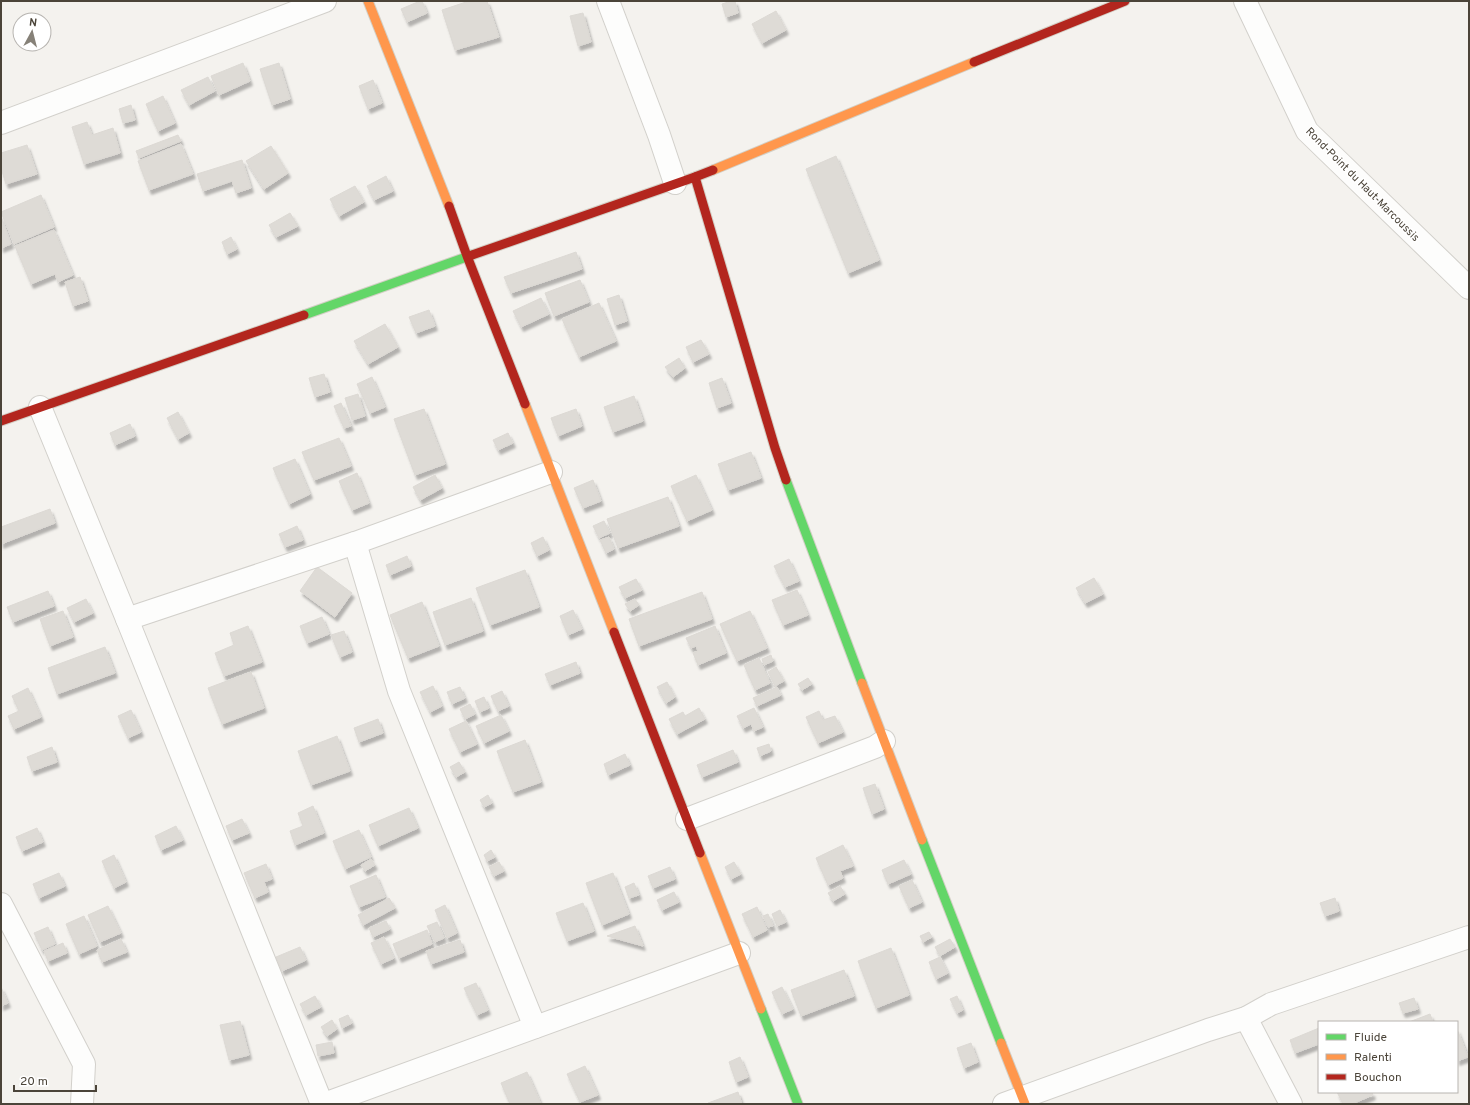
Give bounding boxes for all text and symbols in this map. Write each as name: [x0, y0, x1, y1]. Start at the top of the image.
north arrow: [12, 12, 52, 52]
text: N: [28, 16, 38, 30]
street label: Rond-Point du Haut-Marcoussis: [1302, 125, 1422, 245]
legend: [1318, 1021, 1458, 1093]
text: Fluide: [1354, 1030, 1387, 1046]
text: Ralenti: [1354, 1050, 1392, 1066]
scale bar: [14, 1067, 96, 1093]
text: Bouchon: [1354, 1070, 1402, 1086]
text: 20 m: [20, 1074, 48, 1090]

